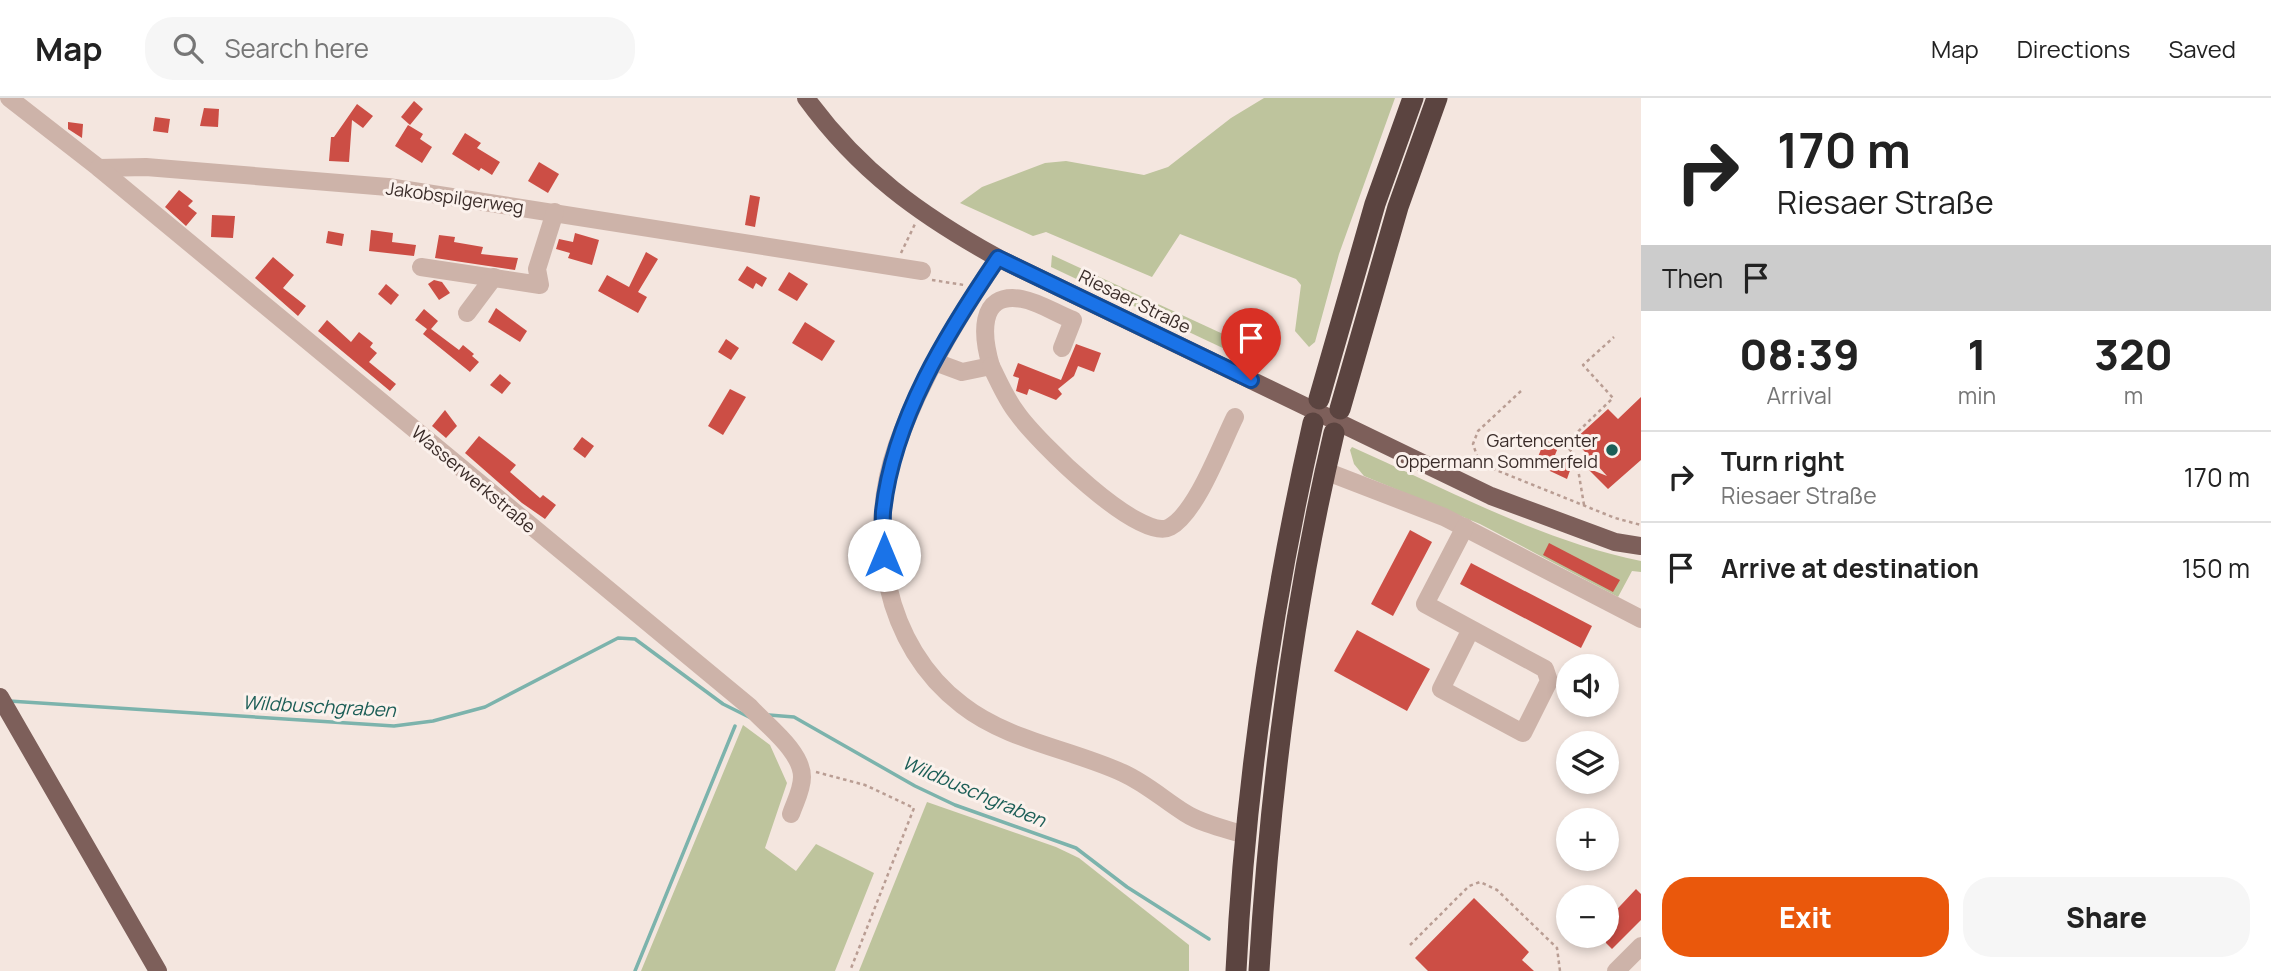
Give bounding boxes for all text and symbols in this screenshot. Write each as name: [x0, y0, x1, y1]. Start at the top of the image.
search box: [145, 17, 635, 80]
text: Map: [35, 26, 103, 71]
icon: search: [169, 29, 207, 67]
text: Search here: [225, 30, 369, 66]
text: Map: [1931, 32, 1979, 65]
text: Directions: [2017, 32, 2130, 65]
text: Saved: [2168, 32, 2236, 65]
text: 170 m: [1777, 116, 1911, 183]
icon: right: [1662, 126, 1753, 217]
street label: Jakobspilgerweg: [384, 175, 526, 219]
text: Riesaer Straße: [1777, 180, 1994, 224]
icon: arrive: [1737, 259, 1775, 297]
text: Then: [1662, 260, 1723, 296]
street label: Riesaer Straße: [1075, 264, 1195, 338]
pin: [1221, 308, 1281, 380]
icon: arrive: [1232, 319, 1270, 357]
text: 08:39: [1739, 325, 1860, 383]
text: 1: [1967, 325, 1986, 383]
text: 320: [2094, 325, 2173, 383]
text: Arrival: [1767, 379, 1832, 411]
text: min: [1958, 379, 1996, 411]
text: m: [2124, 379, 2143, 411]
street label: Wasserwerkstraße: [407, 420, 541, 538]
place label: Gartencenter Oppermann Sommerfeld: [1396, 428, 1599, 473]
marker: Gartencenter Oppermann Sommerfeld: [1604, 442, 1620, 458]
text: Turn right: [1721, 443, 1845, 479]
icon: right: [1662, 458, 1700, 496]
text: 170 m: [2184, 459, 2250, 495]
text: Riesaer Straße: [1721, 479, 1877, 511]
position arrow: [847, 518, 921, 592]
icon: arrive: [1662, 549, 1700, 587]
text: Arrive at destination: [1721, 550, 1979, 586]
text: 150 m: [2182, 550, 2250, 586]
map controls: [1556, 654, 1619, 948]
button: sound: [1556, 654, 1619, 717]
water label: Wildbuschgraben: [242, 689, 397, 723]
button: layers: [1556, 731, 1619, 794]
water label: Wildbuschgraben: [898, 749, 1050, 833]
button: +: [1556, 808, 1619, 871]
button: Exit: [1662, 877, 1949, 957]
button: Share: [1963, 877, 2250, 957]
button: −: [1556, 885, 1619, 948]

